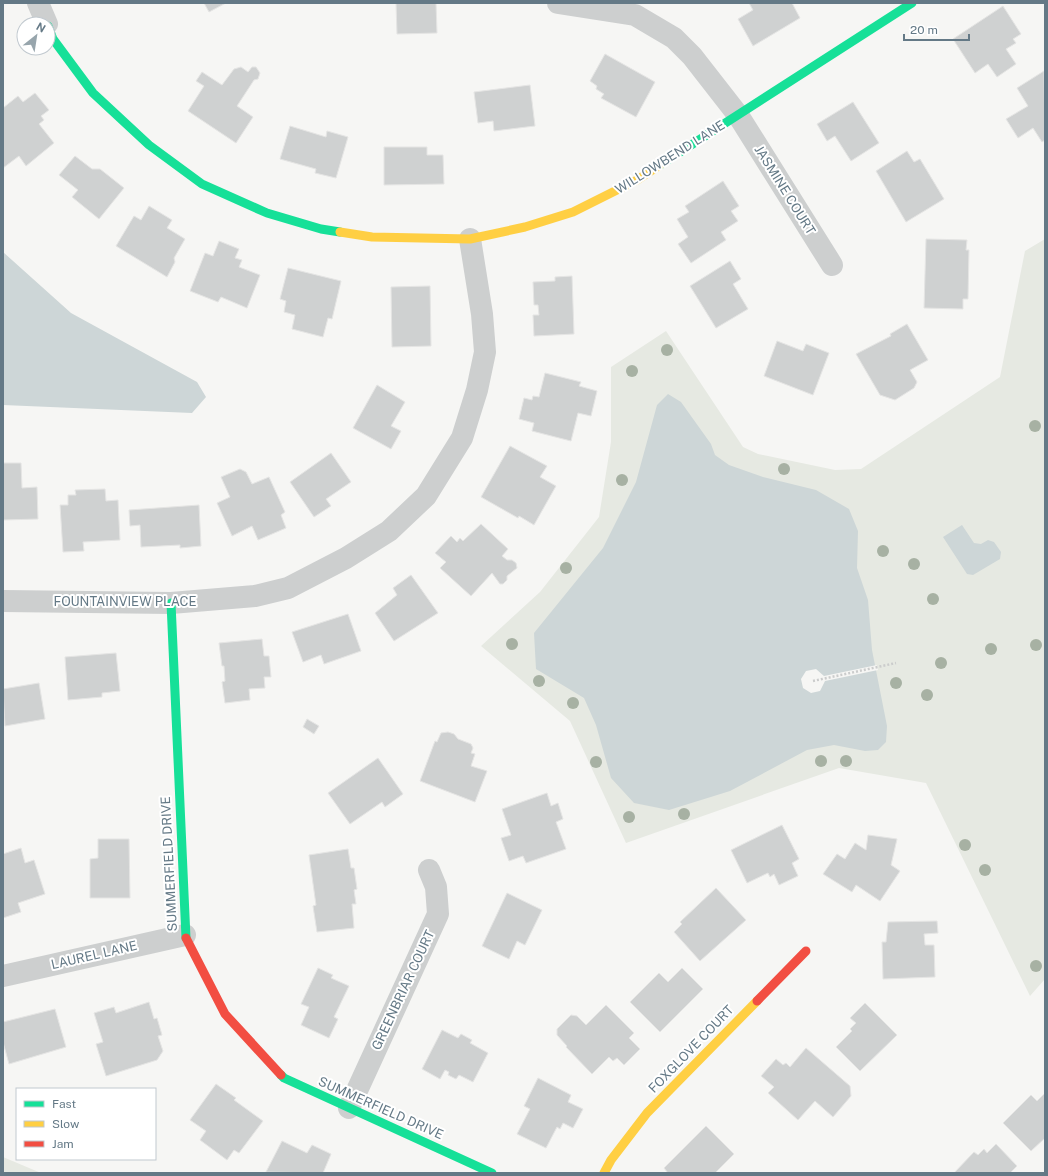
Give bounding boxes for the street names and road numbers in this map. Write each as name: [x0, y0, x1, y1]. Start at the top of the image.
street label: WILLOWBEND LANE: [612, 117, 728, 197]
street label: JASMINE COURT: [752, 143, 819, 238]
street label: FOUNTAINVIEW PLACE: [53, 594, 197, 609]
street label: SUMMERFIELD DRIVE: [158, 796, 180, 932]
street label: GREENBRIAR COURT: [369, 927, 438, 1052]
street label: LAUREL LANE: [49, 938, 139, 972]
street label: FOXGLOVE COURT: [645, 1002, 737, 1096]
street label: SUMMERFIELD DRIVE: [316, 1074, 446, 1142]

